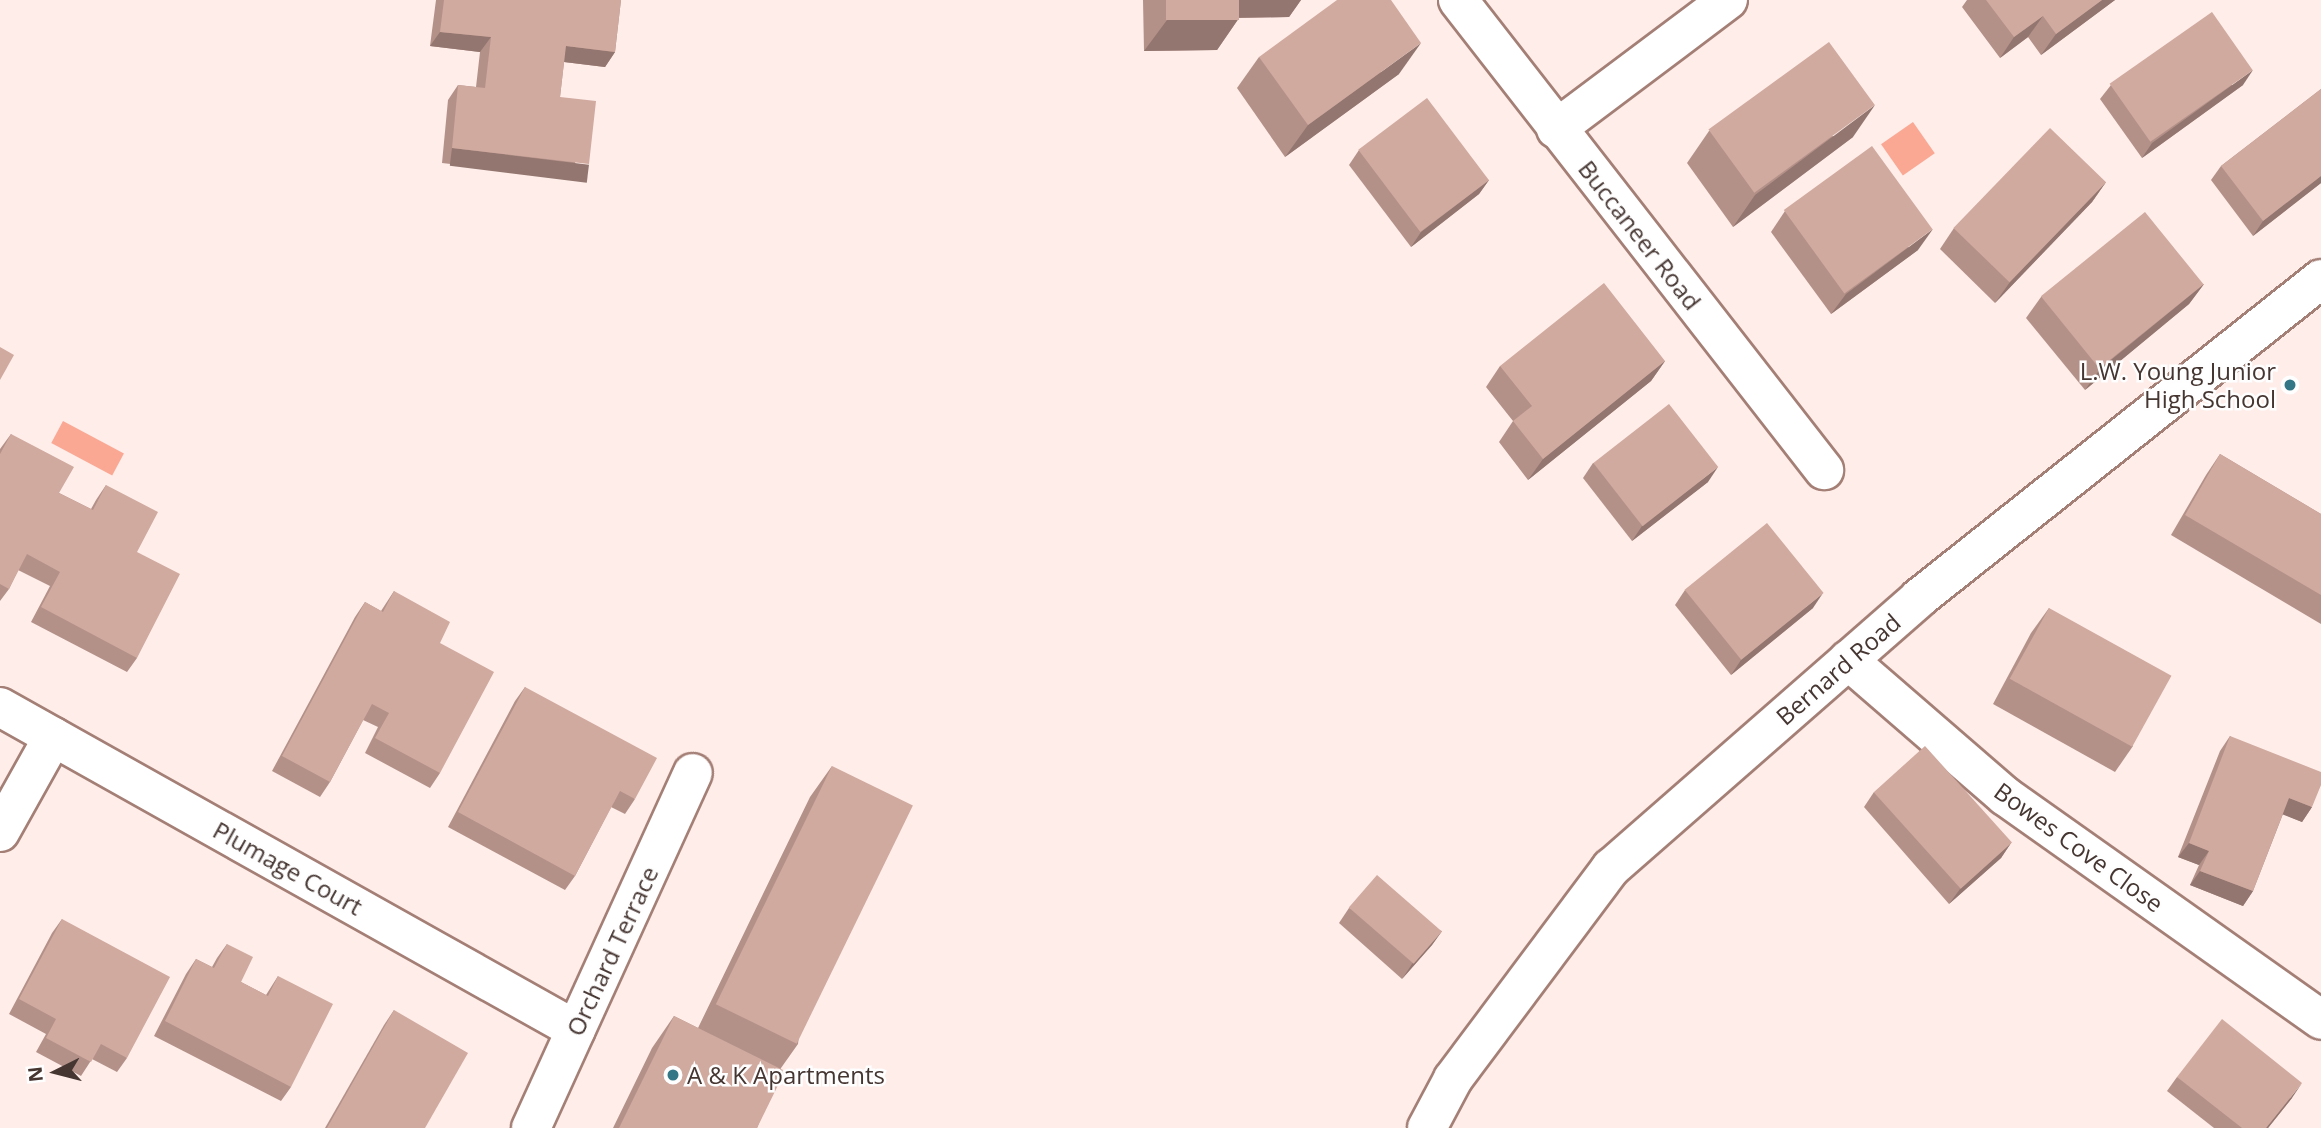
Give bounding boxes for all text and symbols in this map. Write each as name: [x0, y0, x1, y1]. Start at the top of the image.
street label: Buccaneer Road: [1573, 155, 1707, 315]
place label: L.W. Young Junior High School: [2080, 357, 2276, 413]
marker: L.W. Young Junior High School: [2282, 377, 2298, 393]
street label: Bernard Road: [1770, 607, 1906, 731]
street label: Bowes Cove Close: [1989, 776, 2169, 918]
street label: Plumage Court: [208, 815, 368, 921]
street label: Orchard Terrace: [560, 862, 664, 1040]
north arrow: [21, 1037, 91, 1107]
place label: A & K Apartments: [687, 1061, 885, 1089]
text: N: [21, 1065, 49, 1083]
marker: A & K Apartments: [665, 1067, 681, 1083]

